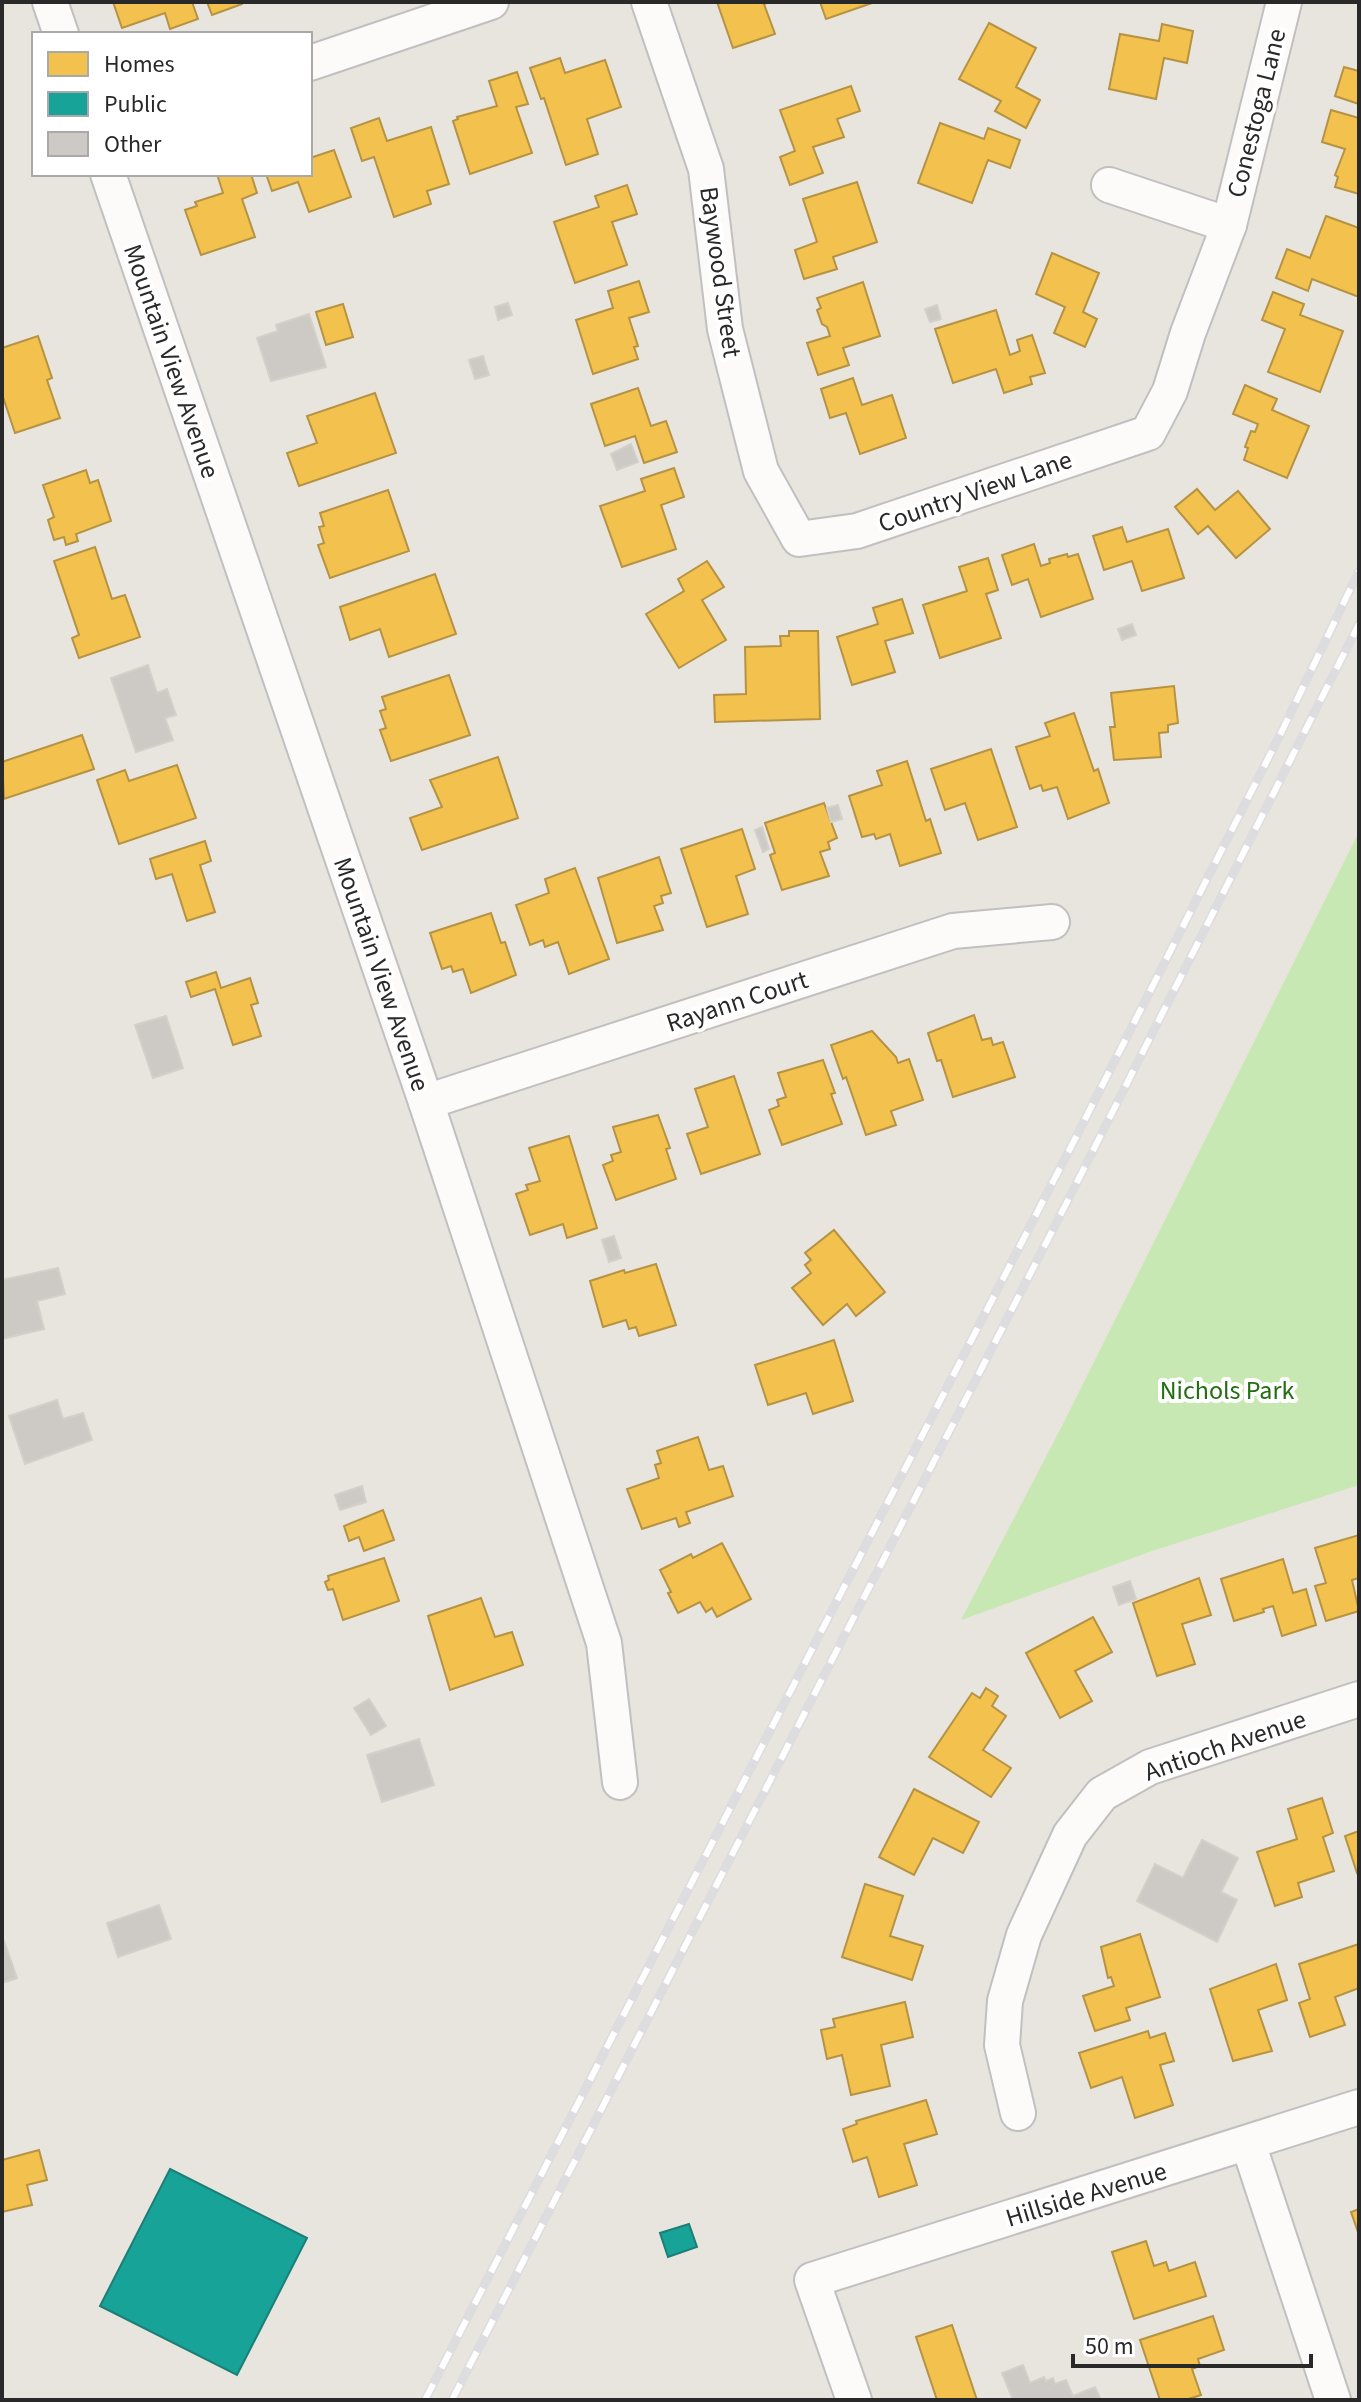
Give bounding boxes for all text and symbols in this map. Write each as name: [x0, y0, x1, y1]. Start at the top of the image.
street label: Conestoga Lane: [1218, 25, 1295, 201]
legend: [32, 32, 312, 176]
text: Homes: [104, 47, 175, 82]
text: Public: [104, 87, 167, 122]
text: Other: [104, 127, 162, 162]
street label: Baywood Street: [690, 184, 751, 360]
street label: Mountain View Avenue: [114, 239, 229, 483]
street label: Country View Lane: [873, 441, 1077, 542]
street label: Mountain View Avenue: [324, 852, 439, 1096]
street label: Rayann Court: [661, 961, 813, 1042]
park label: Nichols Park: [1160, 1372, 1294, 1409]
street label: Antioch Avenue: [1139, 1700, 1311, 1790]
street label: Hillside Avenue: [1001, 2152, 1171, 2237]
scale bar: [1073, 2318, 1311, 2368]
text: 50 m: [1085, 2329, 1134, 2364]

